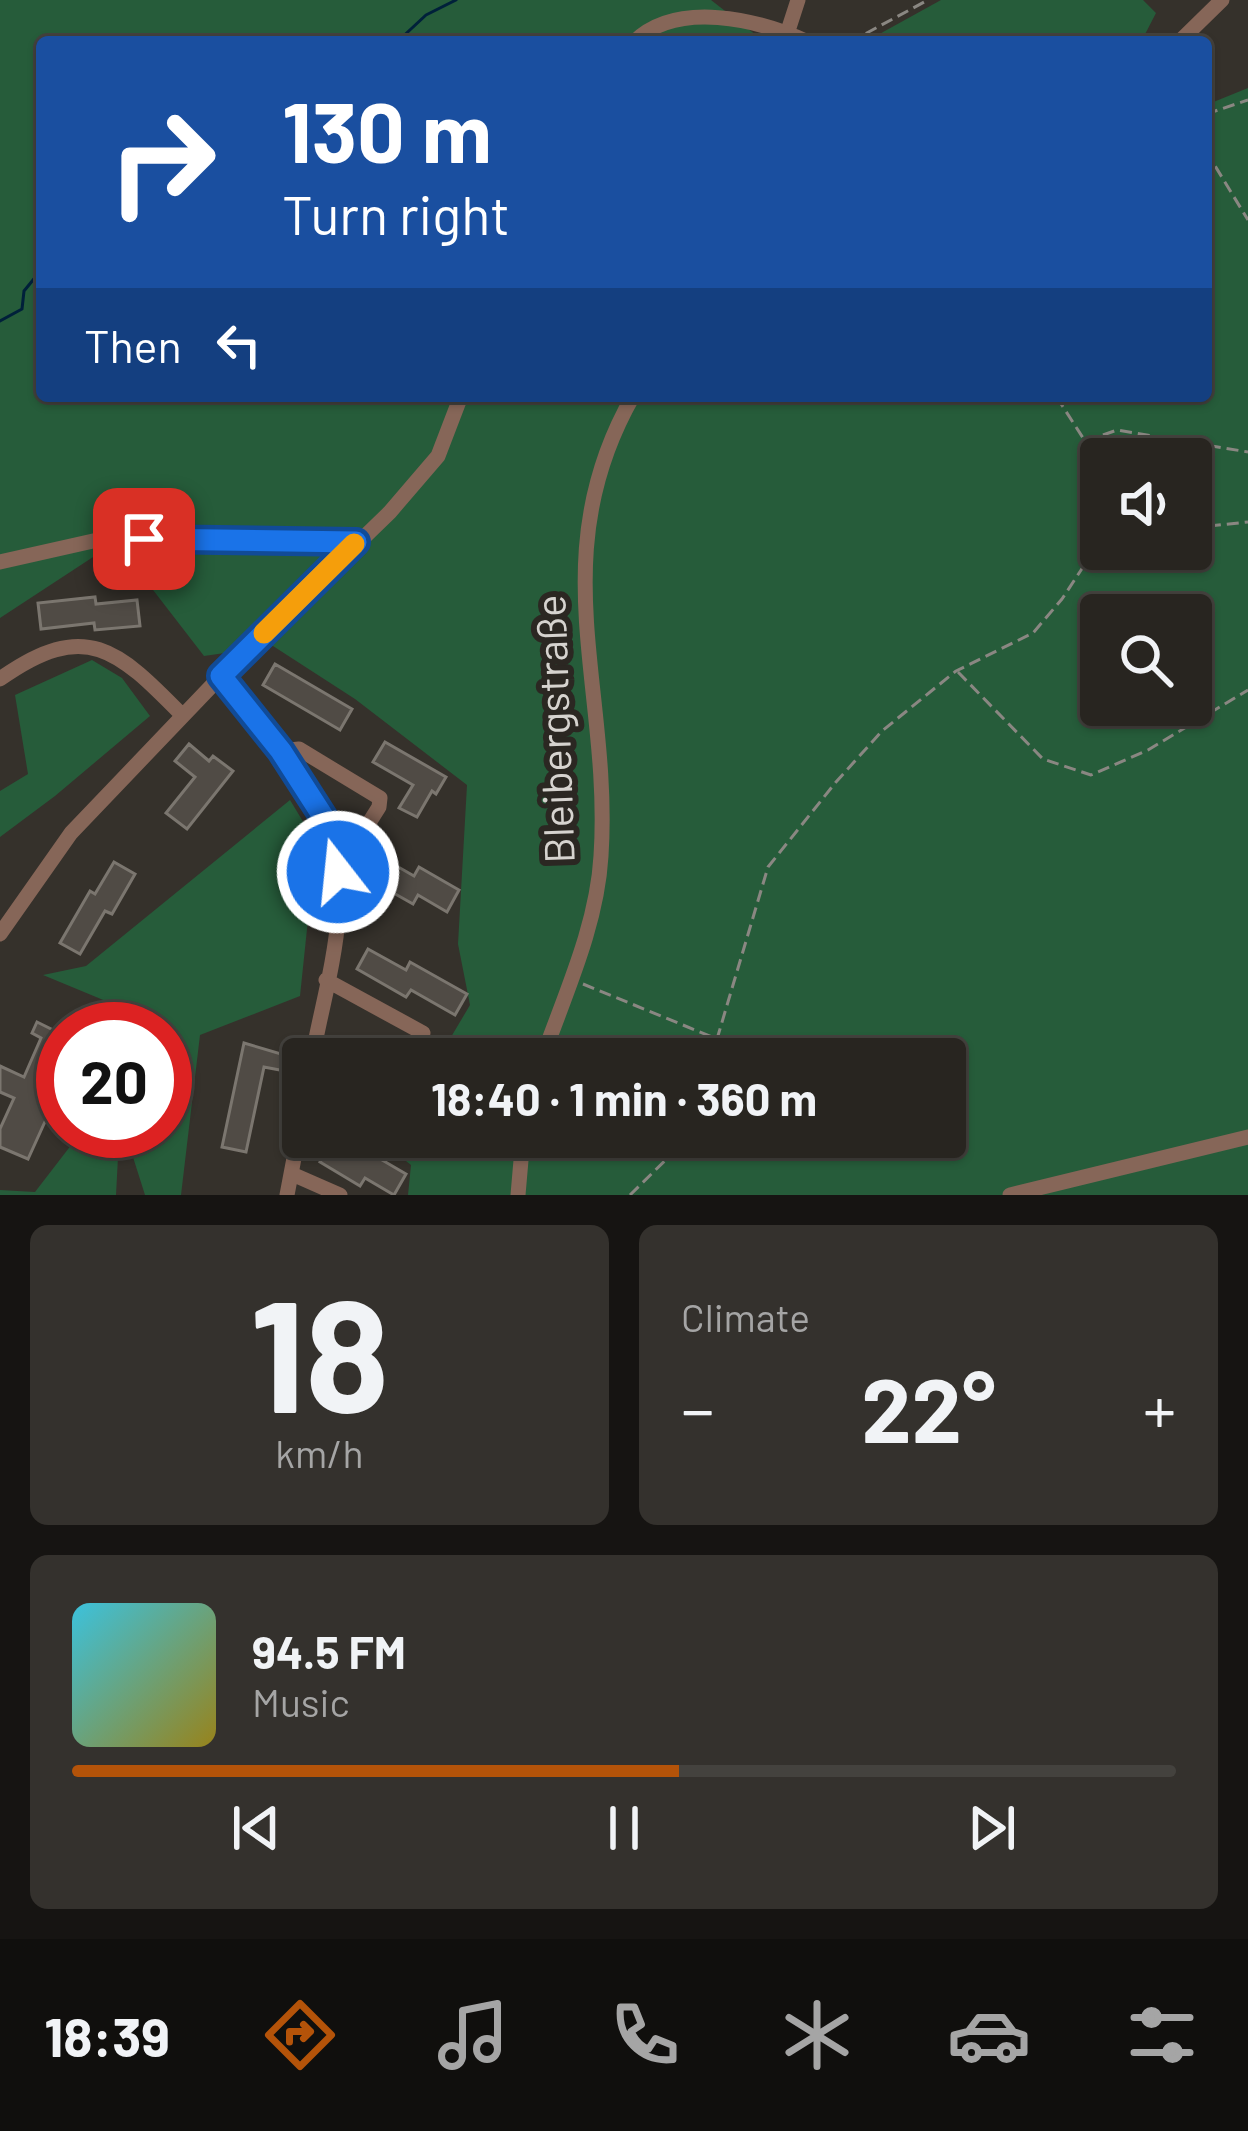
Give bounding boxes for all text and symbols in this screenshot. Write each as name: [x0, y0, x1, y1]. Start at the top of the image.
text: 130 m: [282, 79, 492, 180]
icon: right: [84, 84, 240, 240]
text: Turn right: [282, 181, 510, 246]
icon: left: [206, 312, 272, 378]
text: Then: [84, 318, 182, 372]
map controls: [1080, 438, 1212, 726]
button: sound: [1080, 438, 1212, 570]
pin: [93, 488, 195, 590]
icon: arrive: [111, 506, 177, 572]
street label: Bleibergstraße: [523, 594, 584, 864]
button: search: [1080, 594, 1212, 726]
position arrow: [275, 809, 401, 935]
speed limit sign: 20: [36, 1002, 192, 1158]
text: 18:40 · 1 min · 360 m: [431, 1071, 817, 1125]
text: 18: [250, 1257, 389, 1444]
text: Climate: [681, 1293, 810, 1340]
text: 22°: [861, 1353, 996, 1461]
text: −: [681, 1368, 714, 1447]
text: +: [1143, 1368, 1176, 1447]
text: km/h: [275, 1429, 364, 1476]
text: 94.5 FM: [252, 1624, 406, 1678]
text: Music: [252, 1678, 350, 1725]
icon: previous: [223, 1795, 289, 1861]
icon: pause: [591, 1795, 657, 1861]
icon: next: [959, 1795, 1025, 1861]
icon: directions: [258, 1993, 342, 2077]
icon: music: [431, 1993, 515, 2077]
icon: phone: [603, 1993, 687, 2077]
icon: climate: [775, 1993, 859, 2077]
icon: car: [947, 1993, 1031, 2077]
icon: filters: [1120, 1993, 1204, 2077]
text: 18:39: [44, 2003, 170, 2068]

